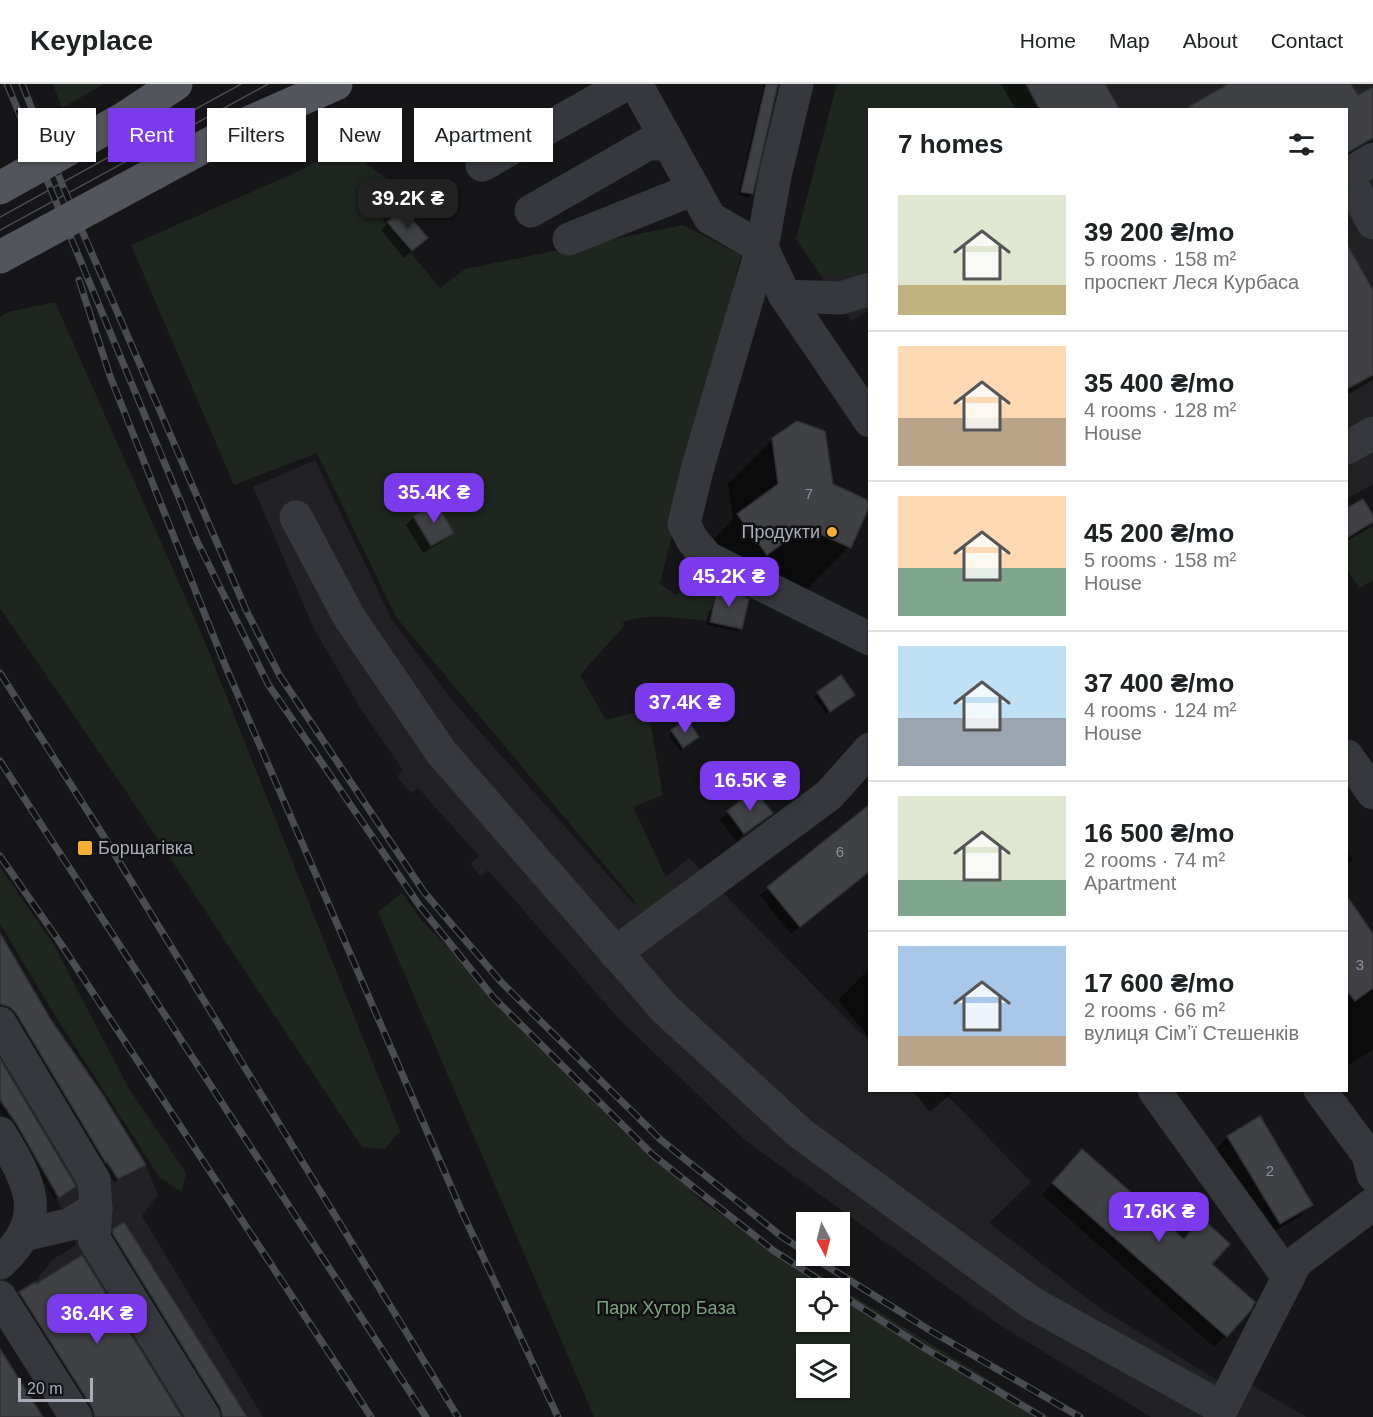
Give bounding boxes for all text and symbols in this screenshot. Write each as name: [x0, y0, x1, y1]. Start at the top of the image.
text: Keyplace: [30, 25, 153, 56]
text: Home: [1020, 29, 1076, 52]
text: Map: [1109, 29, 1150, 52]
text: About: [1183, 29, 1238, 52]
text: Contact: [1271, 29, 1343, 52]
chip: Buy: [18, 108, 96, 162]
chip: Rent: [108, 108, 195, 162]
chip: Filters: [207, 108, 306, 162]
chip: New: [318, 108, 402, 162]
chip: Apartment: [414, 108, 553, 162]
icon: filters: [1285, 128, 1318, 161]
text: 7 homes: [898, 129, 1004, 159]
pin: 39.2K ₴: [353, 179, 463, 230]
text: 39.2K ₴: [372, 187, 444, 209]
text: 39 200 ₴/mo: [1084, 217, 1234, 247]
icon: home: [946, 219, 1018, 291]
text: 5 rooms · 158 m²: [1084, 248, 1236, 270]
text: проспект Леся Курбаса: [1084, 271, 1299, 293]
text: 35 400 ₴/mo: [1084, 368, 1234, 398]
icon: home: [946, 370, 1018, 442]
text: 4 rooms · 128 m²: [1084, 399, 1236, 421]
text: House: [1084, 422, 1142, 444]
pin: 35.4K ₴: [379, 473, 489, 524]
text: 35.4K ₴: [398, 481, 470, 503]
house number: 7: [805, 485, 813, 502]
text: 45 200 ₴/mo: [1084, 518, 1234, 548]
icon: home: [946, 520, 1018, 592]
place label: Продукти: [742, 522, 820, 542]
marker: Продукти: [825, 525, 839, 539]
text: 5 rooms · 158 m²: [1084, 549, 1236, 571]
pin: 45.2K ₴: [674, 557, 784, 608]
text: 45.2K ₴: [693, 565, 765, 587]
text: House: [1084, 572, 1142, 594]
text: 37 400 ₴/mo: [1084, 668, 1234, 698]
icon: home: [946, 670, 1018, 742]
pin: 37.4K ₴: [630, 683, 740, 734]
text: 37.4K ₴: [649, 691, 721, 713]
text: 4 rooms · 124 m²: [1084, 699, 1236, 721]
text: House: [1084, 722, 1142, 744]
pin: 16.5K ₴: [695, 761, 805, 812]
text: 16.5K ₴: [714, 769, 786, 791]
text: 16 500 ₴/mo: [1084, 818, 1234, 848]
icon: home: [946, 820, 1018, 892]
place label: Борщагівка: [98, 838, 194, 858]
marker: Борщагівка: [76, 839, 94, 857]
house number: 6: [836, 843, 844, 860]
text: 2 rooms · 74 m²: [1084, 849, 1225, 871]
text: Apartment: [1084, 872, 1176, 894]
house number: 3: [1356, 956, 1364, 973]
text: 17 600 ₴/mo: [1084, 968, 1234, 998]
icon: home: [946, 970, 1018, 1042]
text: 2 rooms · 66 m²: [1084, 999, 1225, 1021]
text: вулиця Сімʼї Стешенків: [1084, 1022, 1299, 1044]
house number: 2: [1266, 1162, 1274, 1179]
pin: 17.6K ₴: [1104, 1192, 1214, 1243]
text: 17.6K ₴: [1123, 1200, 1195, 1222]
north arrow: [796, 1212, 850, 1266]
map controls: [796, 1212, 850, 1398]
button: locate: [796, 1278, 850, 1332]
pin: 36.4K ₴: [42, 1294, 152, 1345]
park label: Парк Хутор База: [596, 1298, 737, 1318]
text: 36.4K ₴: [61, 1302, 133, 1324]
button: layers: [796, 1344, 850, 1398]
scale bar: [18, 1375, 93, 1402]
text: 20 m: [27, 1380, 63, 1397]

